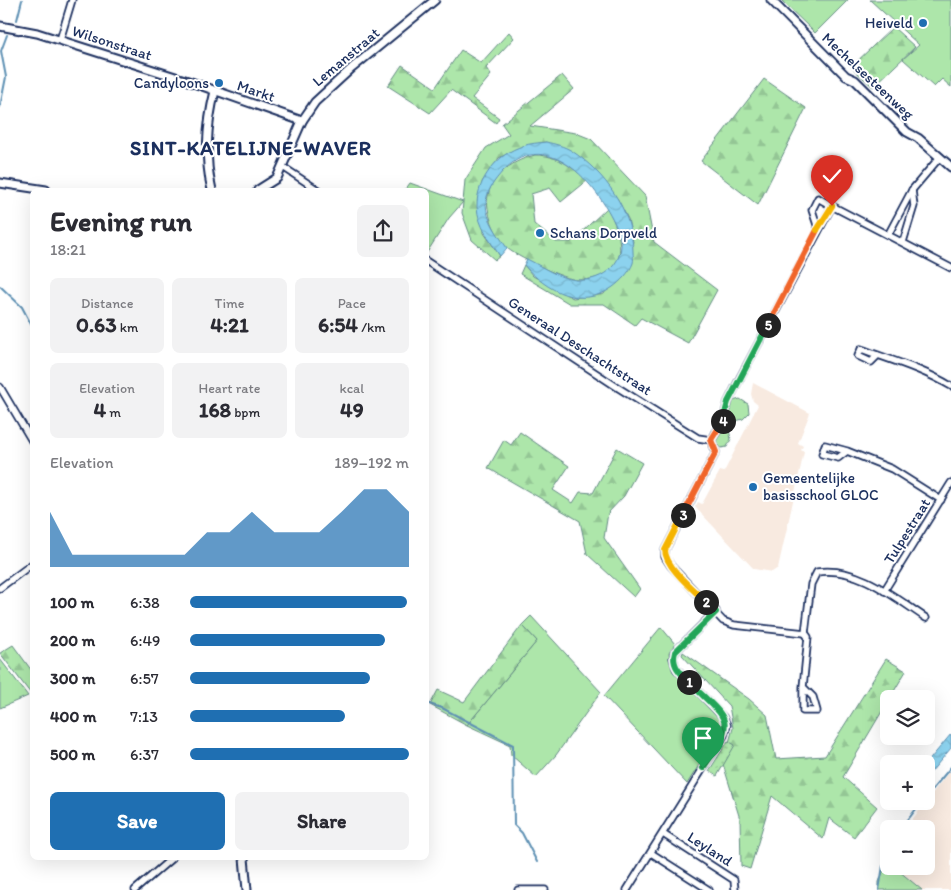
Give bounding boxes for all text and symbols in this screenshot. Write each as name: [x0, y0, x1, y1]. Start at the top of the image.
place label: Heiveld: [865, 14, 913, 32]
marker: Heiveld: [917, 17, 929, 29]
street label: Wilsonstraat: [70, 22, 155, 65]
street label: Lemanstraat: [309, 24, 383, 90]
street label: Mechelsesteenweg: [818, 29, 918, 123]
place label: Candyloons: [134, 74, 209, 92]
street label: Markt: [235, 76, 278, 106]
marker: Candyloons: [213, 77, 225, 89]
district label: SINT-KATELIJNE-WAVER: [130, 136, 372, 160]
pin: [811, 155, 853, 206]
icon: check: [818, 162, 846, 190]
text: Evening run: [50, 204, 192, 238]
button: share: [357, 205, 409, 257]
place label: Schans Dorpveld: [550, 224, 657, 242]
marker: Schans Dorpveld: [534, 227, 546, 239]
text: 18:21: [50, 240, 86, 259]
street label: Generaal Deschachtstraat: [505, 293, 656, 399]
text: Distance: [81, 295, 133, 312]
text: Time: [215, 295, 244, 312]
text: Pace: [338, 295, 366, 312]
text: 0.63: [76, 312, 117, 337]
text: 4:21: [210, 312, 249, 337]
text: 6:54: [318, 312, 358, 337]
pin: 5: [756, 312, 780, 338]
text: 5: [765, 317, 772, 334]
text: km: [117, 319, 138, 336]
text: /km: [358, 319, 386, 336]
text: Elevation: [79, 380, 135, 397]
text: Heart rate: [199, 380, 260, 397]
text: kcal: [339, 380, 364, 397]
text: 4: [93, 397, 106, 422]
text: 168: [199, 397, 231, 422]
text: 49: [340, 397, 364, 422]
text: m: [106, 404, 121, 421]
text: bpm: [231, 404, 260, 421]
pin: 4: [710, 408, 736, 434]
text: 4: [719, 413, 728, 430]
text: Elevation: [50, 453, 114, 472]
text: 189–192 m: [334, 453, 409, 472]
place label: Gemeentelijke basisschool GLOC: [763, 469, 879, 504]
marker: Gemeentelijke basisschool GLOC: [747, 481, 759, 493]
street label: Tulpestraat: [880, 495, 934, 567]
pin: 3: [670, 502, 696, 528]
text: 3: [680, 507, 687, 524]
pin: 2: [694, 590, 718, 614]
text: 100 m: [50, 593, 94, 612]
text: 6:38: [130, 593, 160, 612]
text: 2: [703, 594, 710, 611]
text: 200 m: [50, 631, 95, 650]
text: 6:49: [130, 631, 160, 650]
text: 300 m: [50, 669, 96, 688]
text: 6:57: [130, 669, 159, 688]
pin: 1: [676, 670, 702, 694]
text: 1: [686, 674, 693, 691]
map controls: [880, 690, 935, 875]
button: layers: [880, 690, 935, 745]
text: 400 m: [50, 707, 96, 726]
text: 7:13: [130, 707, 158, 726]
pin: [682, 717, 724, 768]
icon: arrive: [689, 724, 717, 752]
text: 500 m: [50, 745, 95, 764]
text: 6:37: [130, 745, 159, 764]
button: +: [880, 755, 935, 810]
button: Save: [50, 792, 225, 850]
button: Share: [235, 792, 409, 850]
button: −: [880, 820, 935, 875]
street label: Leyland: [684, 828, 737, 871]

